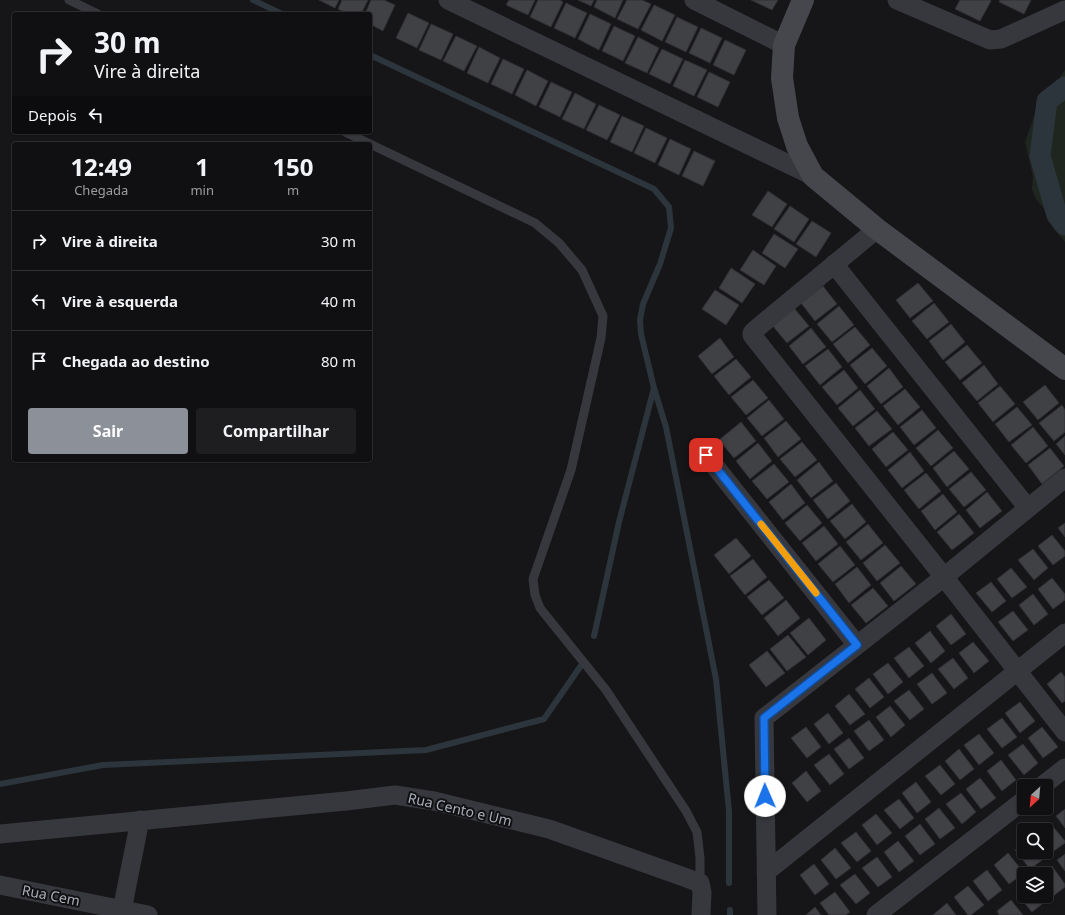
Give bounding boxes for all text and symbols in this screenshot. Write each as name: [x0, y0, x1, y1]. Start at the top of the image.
text: 30 m: [94, 23, 161, 61]
icon: right: [28, 28, 80, 80]
text: Vire à direita: [94, 59, 200, 83]
icon: left: [85, 104, 107, 126]
text: Depois: [28, 105, 77, 125]
text: 12:49: [70, 150, 132, 183]
text: 1: [195, 150, 209, 183]
text: 150: [272, 150, 314, 183]
text: Chegada: [74, 181, 128, 199]
text: min: [190, 181, 214, 199]
text: m: [287, 181, 299, 199]
icon: right: [28, 230, 50, 252]
text: Vire à direita: [62, 231, 158, 251]
text: 30 m: [321, 231, 356, 251]
icon: left: [28, 290, 50, 312]
text: Vire à esquerda: [62, 291, 178, 311]
text: 40 m: [321, 291, 356, 311]
icon: arrive: [28, 350, 50, 372]
text: Chegada ao destino: [62, 351, 210, 371]
text: 80 m: [321, 351, 356, 371]
button: Sair: [28, 408, 188, 454]
button: Compartilhar: [196, 408, 356, 454]
pin: [689, 438, 723, 472]
icon: arrive: [695, 444, 717, 466]
position arrow: [744, 775, 786, 817]
north arrow: [1017, 779, 1053, 815]
map controls: [1017, 779, 1053, 903]
street label: Rua Cento e Um: [406, 788, 514, 830]
button: search: [1017, 823, 1053, 859]
button: layers: [1017, 867, 1053, 903]
street label: Rua Cem: [20, 880, 82, 910]

